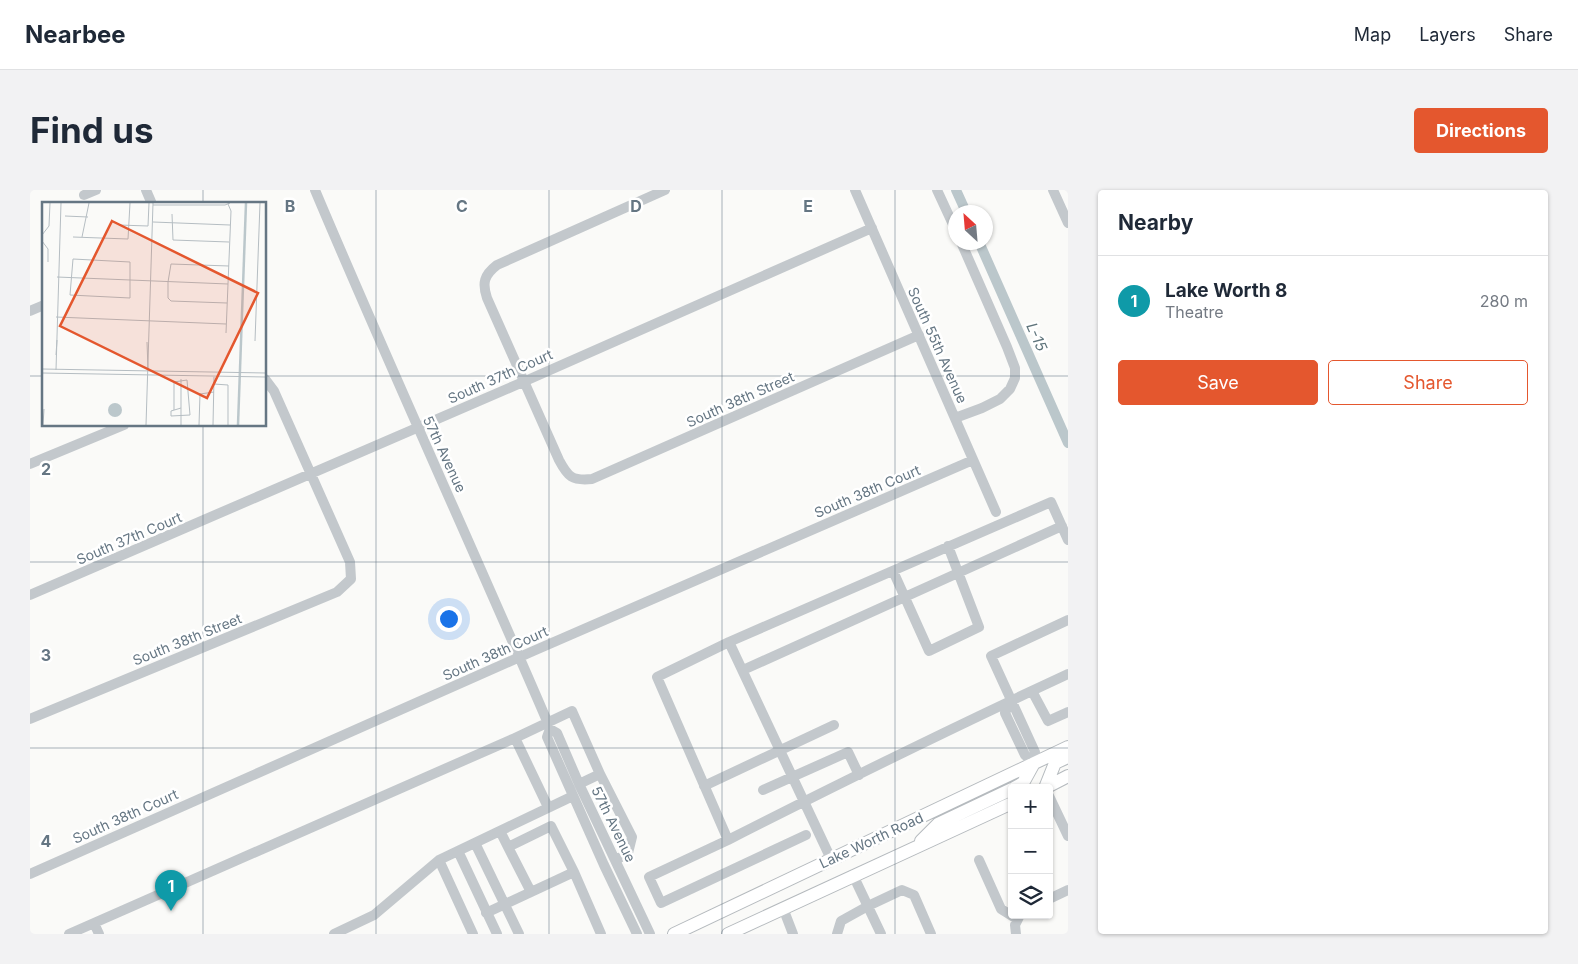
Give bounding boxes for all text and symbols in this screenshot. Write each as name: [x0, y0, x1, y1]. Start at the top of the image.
text: Nearbee: [25, 20, 126, 49]
text: Map: [1354, 24, 1391, 45]
text: Layers: [1419, 24, 1476, 45]
text: Share: [1504, 24, 1553, 45]
button: Directions: [1414, 108, 1548, 153]
text: Find us: [30, 109, 154, 151]
text: B: [285, 196, 295, 216]
text: C: [456, 196, 468, 216]
text: D: [630, 196, 642, 216]
text: E: [803, 196, 813, 216]
inset map: [42, 202, 266, 426]
north arrow: [948, 205, 993, 250]
text: Nearby: [1118, 210, 1193, 235]
text: Lake Worth 8: [1165, 279, 1287, 302]
street label: South 55th Avenue: [905, 284, 971, 406]
text: 1: [1131, 291, 1137, 311]
text: 280 m: [1480, 291, 1528, 311]
text: Theatre: [1165, 302, 1224, 322]
water label: L-15: [1022, 320, 1052, 354]
street label: South 37th Court: [445, 345, 555, 407]
button: Save: [1118, 360, 1318, 405]
button: Share: [1328, 360, 1528, 405]
street label: South 38th Street: [684, 367, 797, 430]
street label: 57th Avenue: [420, 413, 470, 495]
text: 2: [41, 459, 51, 479]
street label: South 38th Court: [811, 461, 923, 521]
street label: South 37th Court: [74, 508, 185, 568]
your location: [436, 606, 462, 632]
street label: South 38th Street: [130, 609, 244, 669]
street label: South 38th Court: [440, 622, 551, 684]
text: 3: [41, 645, 51, 665]
street label: 57th Avenue: [588, 783, 640, 865]
map controls: [1008, 784, 1053, 919]
button: +: [1008, 784, 1053, 829]
street label: South 38th Court: [70, 785, 181, 847]
street label: Lake Worth Road: [816, 808, 926, 872]
button: −: [1008, 829, 1053, 874]
text: 4: [41, 831, 52, 851]
pin: 1: [155, 870, 187, 911]
button: layers: [1008, 874, 1053, 919]

